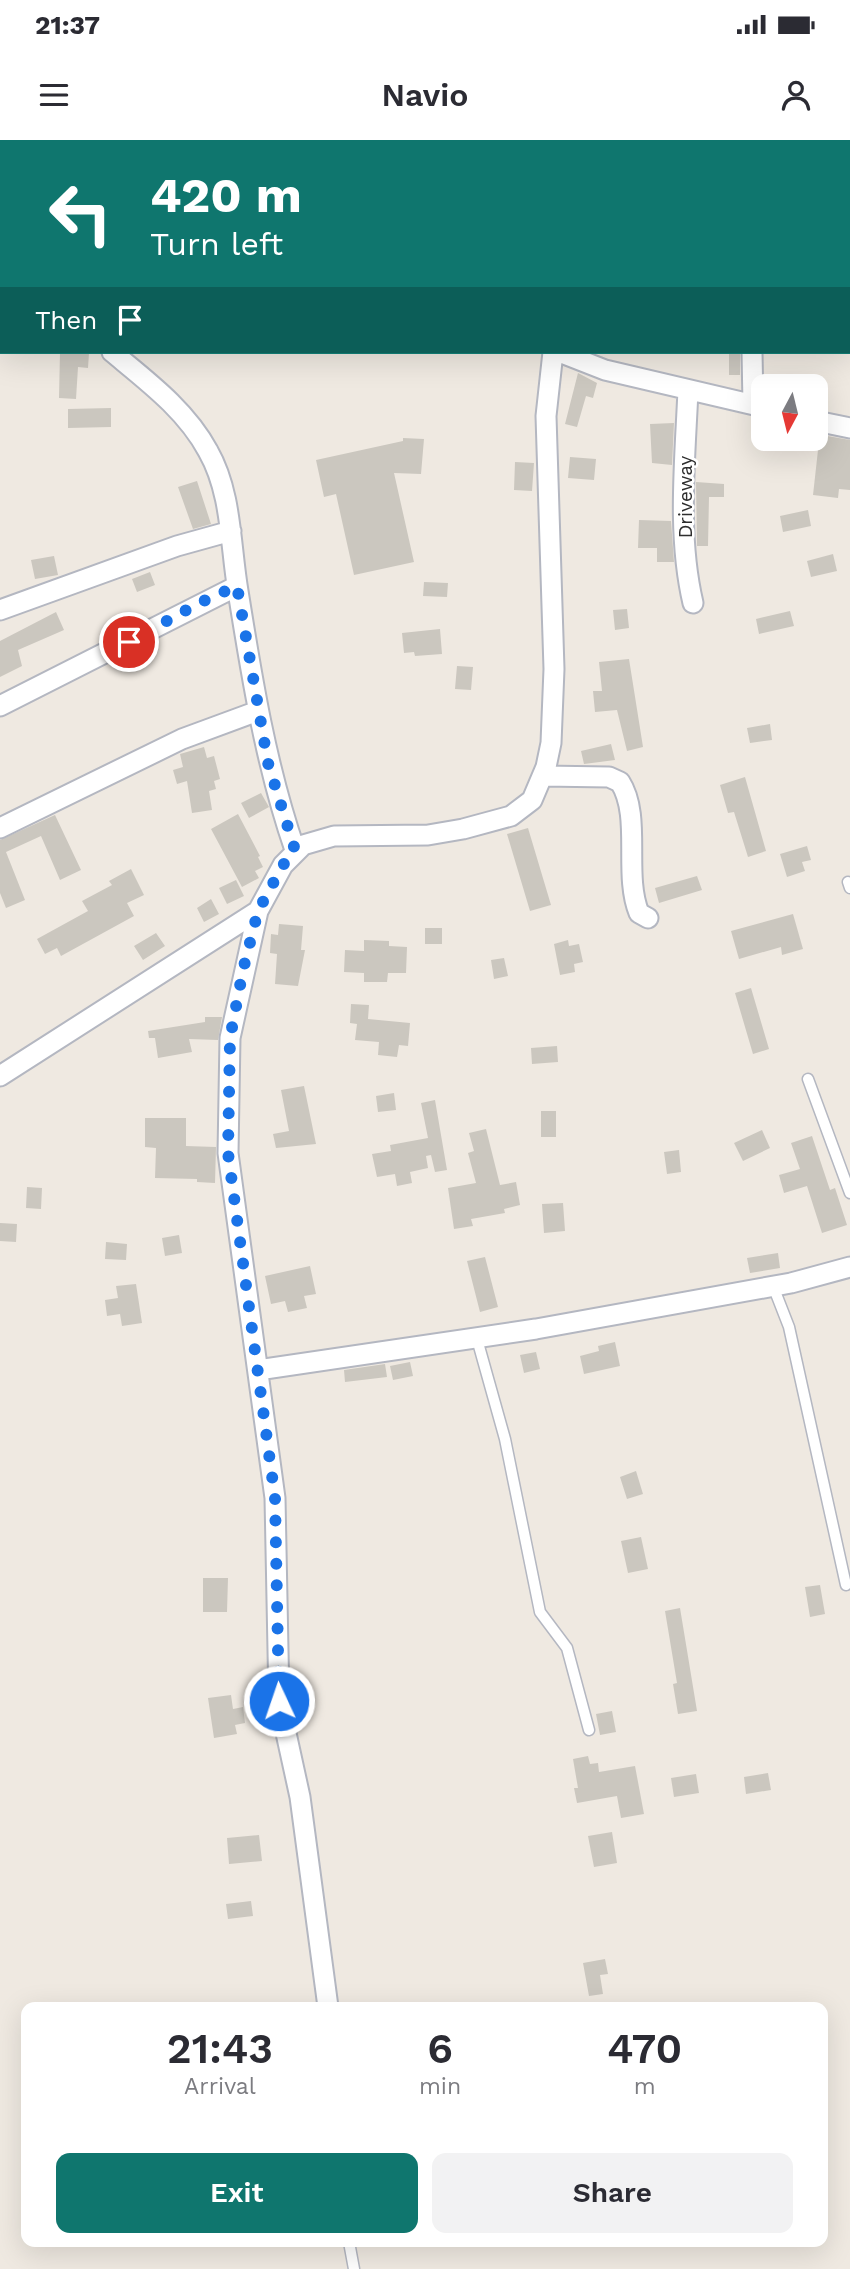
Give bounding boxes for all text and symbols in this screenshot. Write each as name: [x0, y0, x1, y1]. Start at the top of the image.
text: 21:37: [35, 10, 100, 40]
icon: menu: [35, 76, 73, 114]
text: Navio: [382, 76, 468, 114]
icon: person: [777, 76, 815, 114]
text: 420 m: [150, 166, 302, 224]
icon: left: [35, 168, 126, 259]
text: Turn left: [150, 225, 283, 263]
icon: arrive: [111, 301, 149, 339]
text: Then: [35, 305, 97, 335]
north arrow: [751, 374, 828, 452]
map controls: [751, 374, 828, 451]
street label: Driveway: [674, 455, 697, 538]
pin: [99, 612, 159, 672]
icon: arrive: [110, 623, 148, 661]
position arrow: [242, 1664, 316, 1738]
text: 21:43: [167, 2024, 273, 2073]
text: 6: [427, 2024, 453, 2073]
text: 470: [607, 2024, 682, 2073]
text: Arrival: [184, 2073, 256, 2100]
text: min: [419, 2073, 461, 2100]
text: m: [634, 2073, 656, 2100]
button: Exit: [56, 2153, 418, 2233]
button: Share: [432, 2153, 793, 2233]

